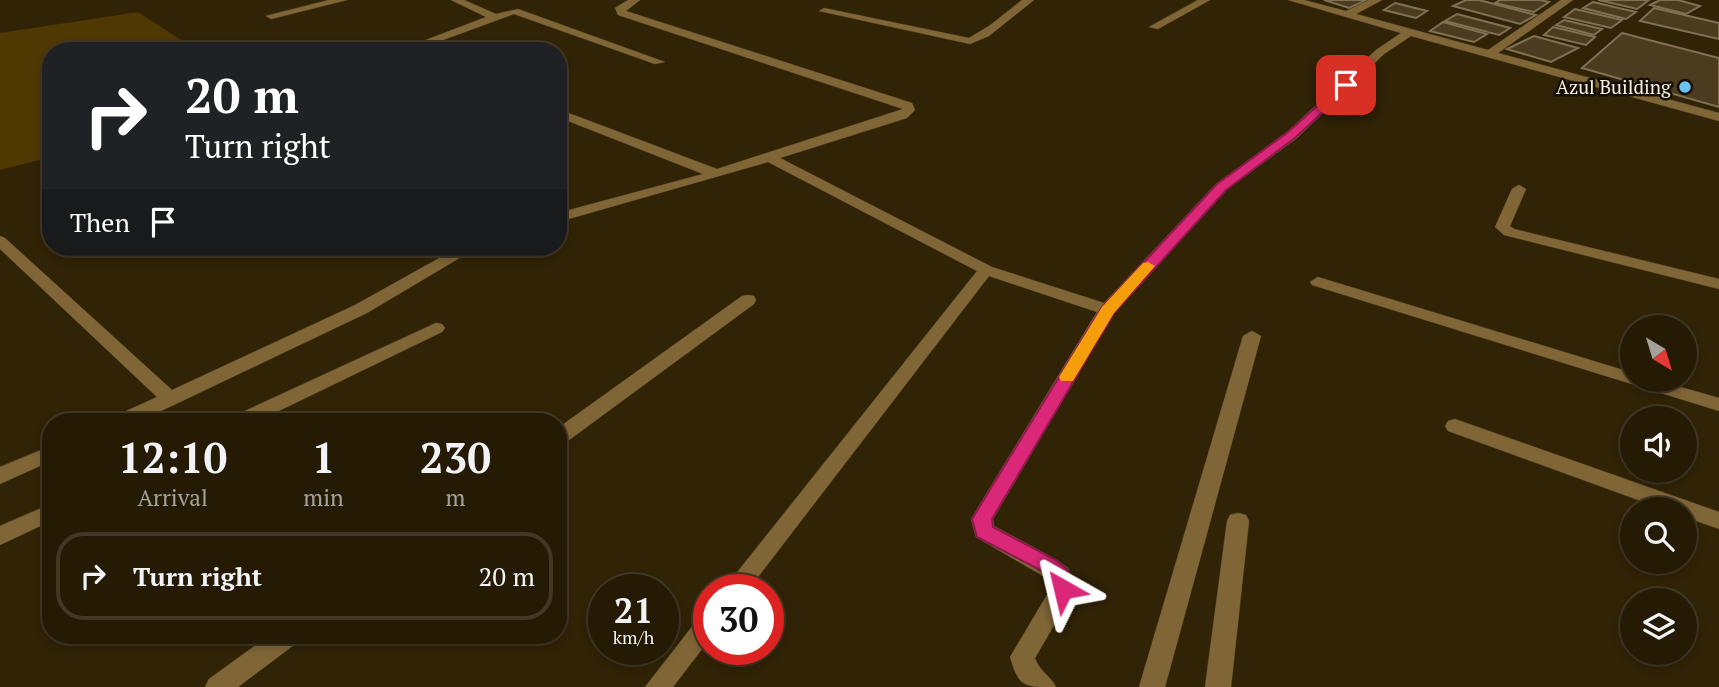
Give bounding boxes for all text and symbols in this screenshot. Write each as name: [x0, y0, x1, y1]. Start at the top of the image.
pin: [1316, 55, 1376, 115]
text: 20 m: [185, 62, 299, 127]
icon: arrive: [1327, 66, 1365, 104]
icon: right: [70, 70, 161, 161]
place label: Azul Building: [1556, 74, 1672, 99]
marker: Azul Building: [1677, 79, 1693, 95]
text: Turn right: [185, 125, 331, 167]
icon: arrive: [144, 203, 182, 241]
text: Then: [70, 205, 130, 239]
north arrow: [1620, 315, 1698, 392]
map controls: [1620, 315, 1697, 665]
button: sound: [1620, 406, 1697, 483]
text: 12:10: [118, 429, 227, 485]
text: 1: [312, 429, 335, 485]
text: 230: [420, 429, 491, 485]
text: Arrival: [137, 482, 208, 513]
text: min: [303, 482, 344, 513]
text: m: [445, 482, 465, 513]
button: search: [1620, 497, 1697, 574]
position arrow: [1026, 552, 1100, 626]
icon: right: [74, 557, 112, 595]
text: Turn right: [133, 559, 262, 593]
text: 20 m: [479, 559, 535, 593]
speed limit sign: 30: [693, 574, 784, 665]
text: 21: [614, 587, 653, 633]
button: layers: [1620, 588, 1697, 665]
text: km/h: [613, 625, 654, 649]

